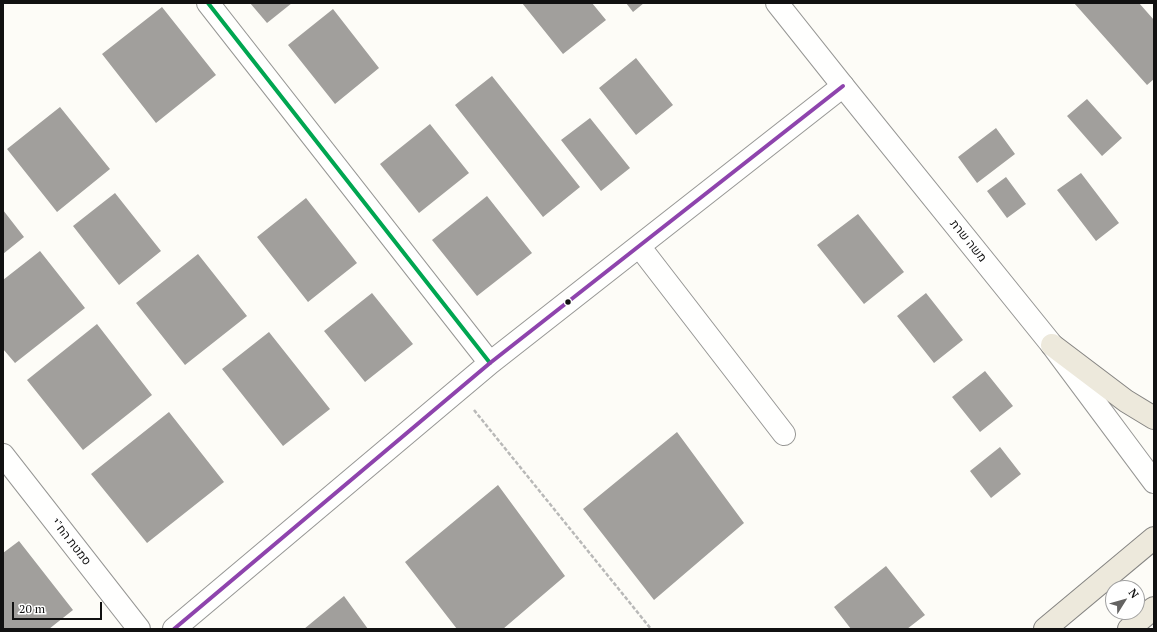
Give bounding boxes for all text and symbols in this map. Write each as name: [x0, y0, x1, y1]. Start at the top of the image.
street label: משה שרת: [947, 217, 989, 265]
unlabelled marker: [563, 297, 573, 307]
street label: סמטת הח"י: [48, 516, 94, 568]
north arrow: [1105, 580, 1145, 620]
text: N: [1126, 586, 1142, 601]
scale bar: [14, 594, 104, 620]
text: 20 m: [19, 601, 45, 616]

